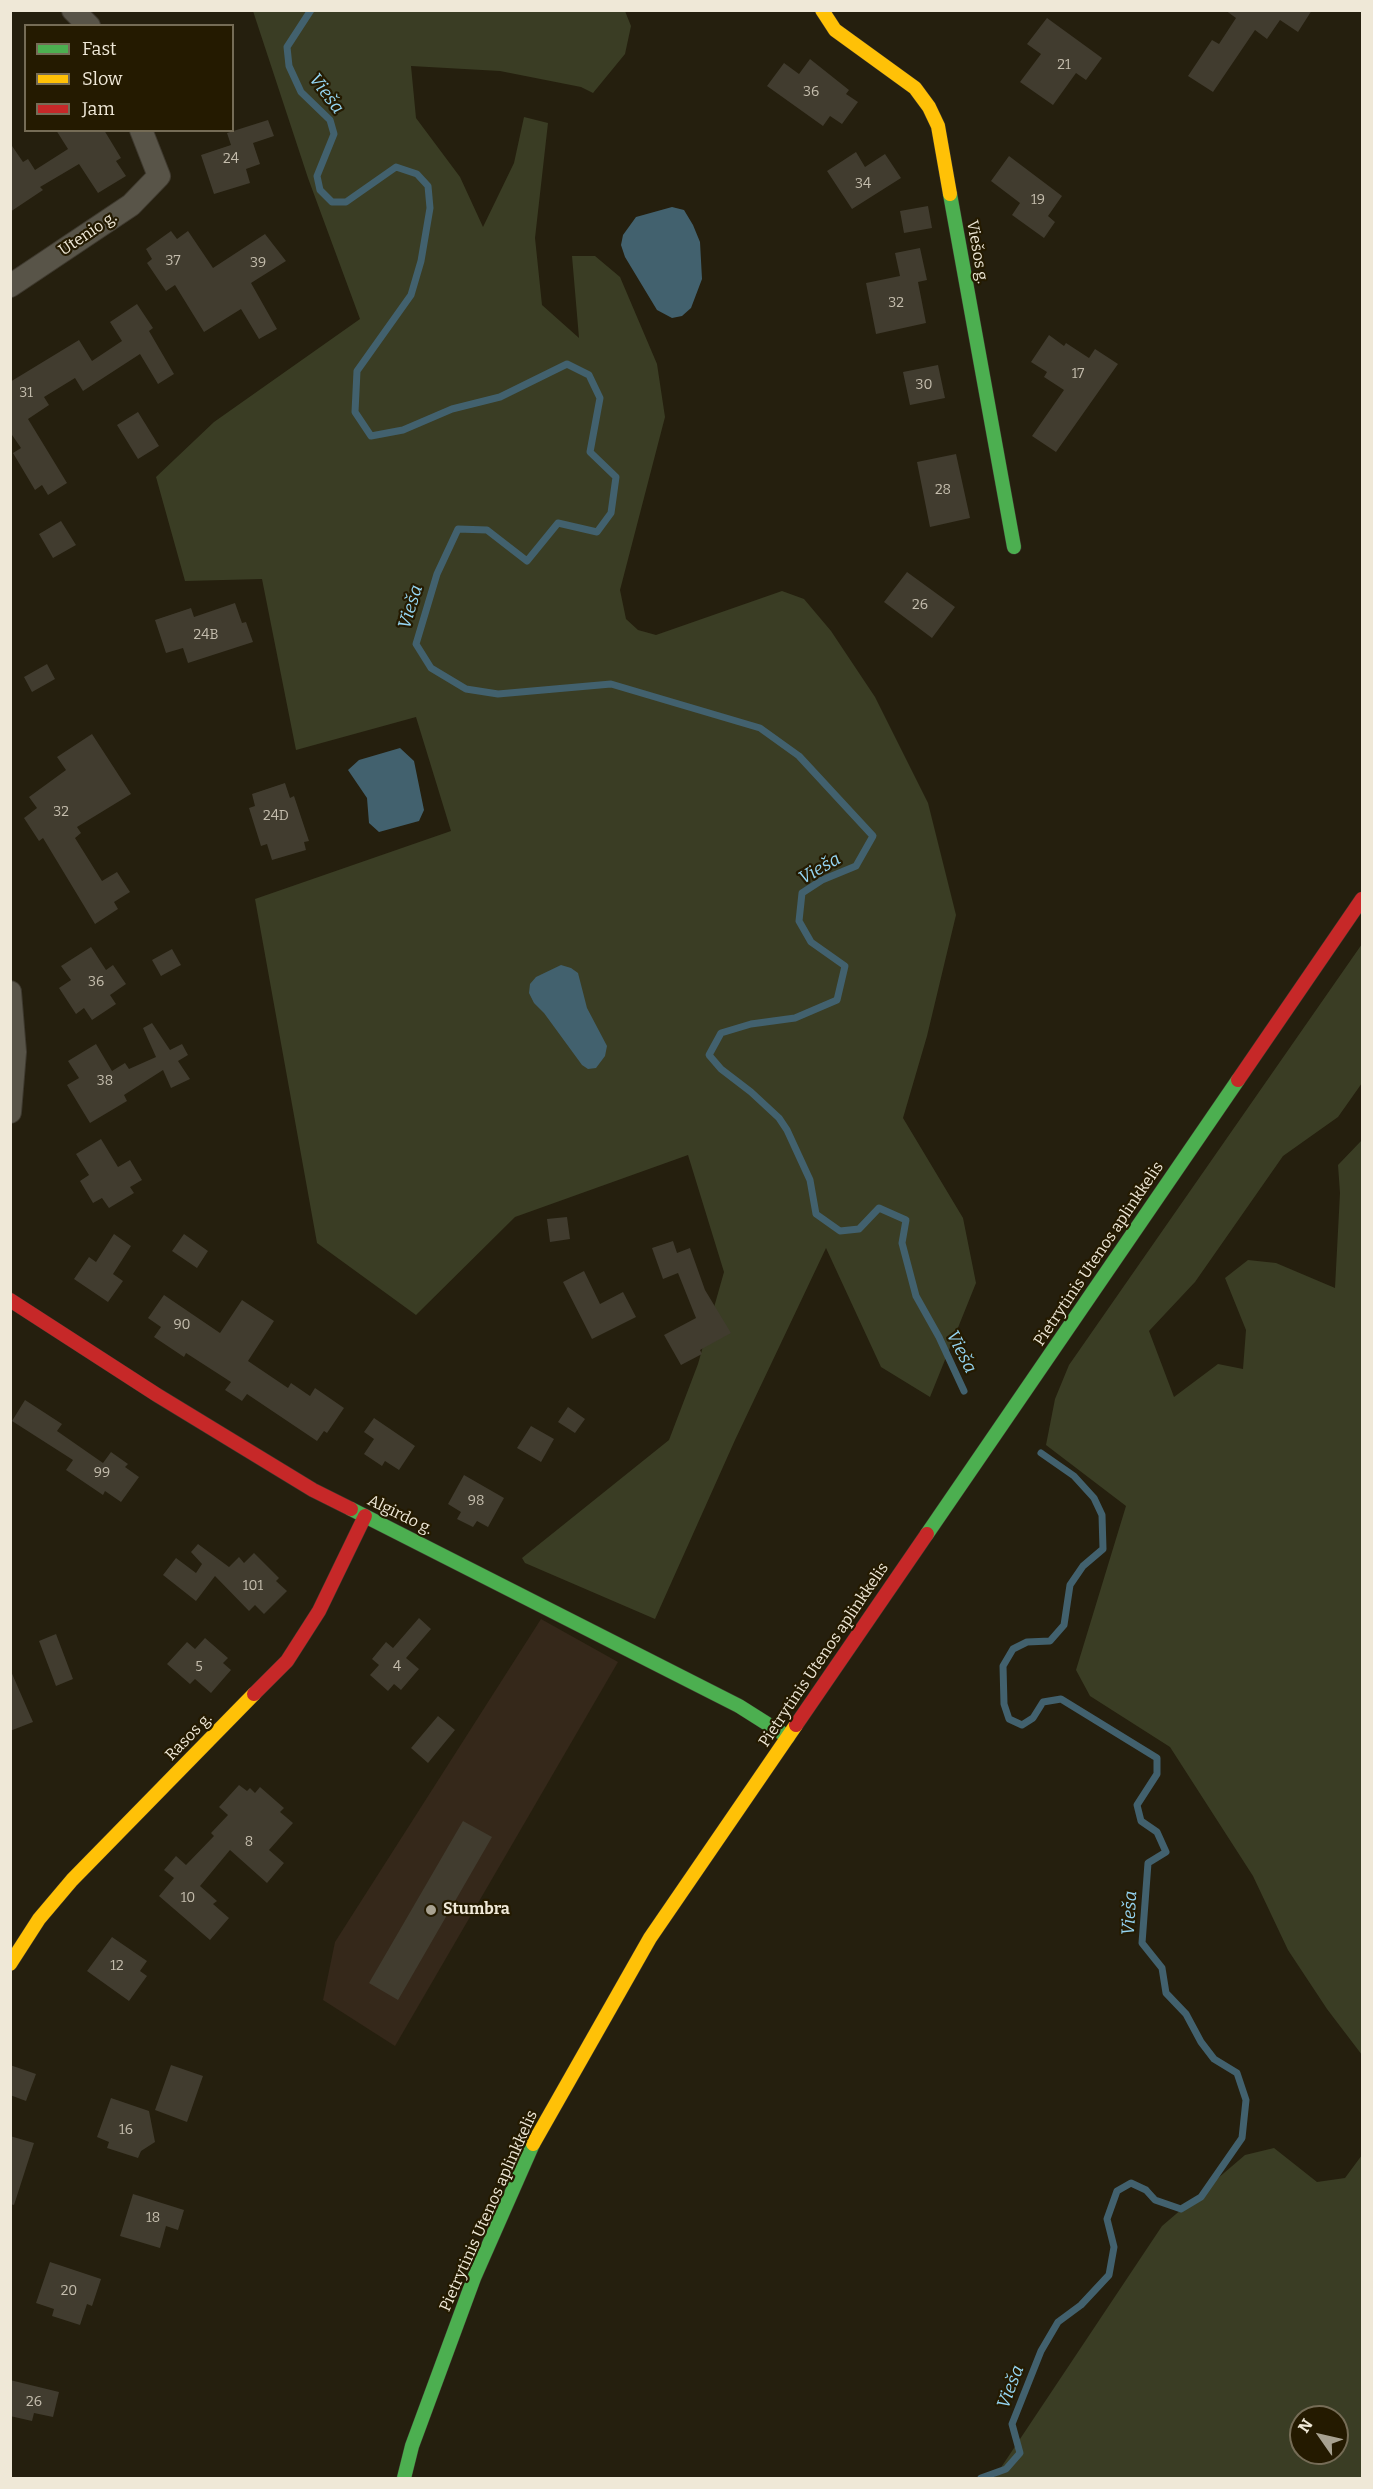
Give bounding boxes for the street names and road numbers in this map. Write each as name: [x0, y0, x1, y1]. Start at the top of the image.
street label: Utenio g.: [55, 208, 121, 260]
street label: Viešos g.: [962, 219, 992, 285]
street label: Pietrytinis Utenos aplinkkelis: [1030, 1158, 1168, 1350]
street label: Algirdo g.: [364, 1491, 436, 1539]
street label: Pietrytinis Utenos aplinkkelis: [755, 1559, 893, 1751]
street label: Rasos g.: [162, 1709, 216, 1765]
street label: Pietrytinis Utenos aplinkkelis: [436, 2107, 542, 2315]

